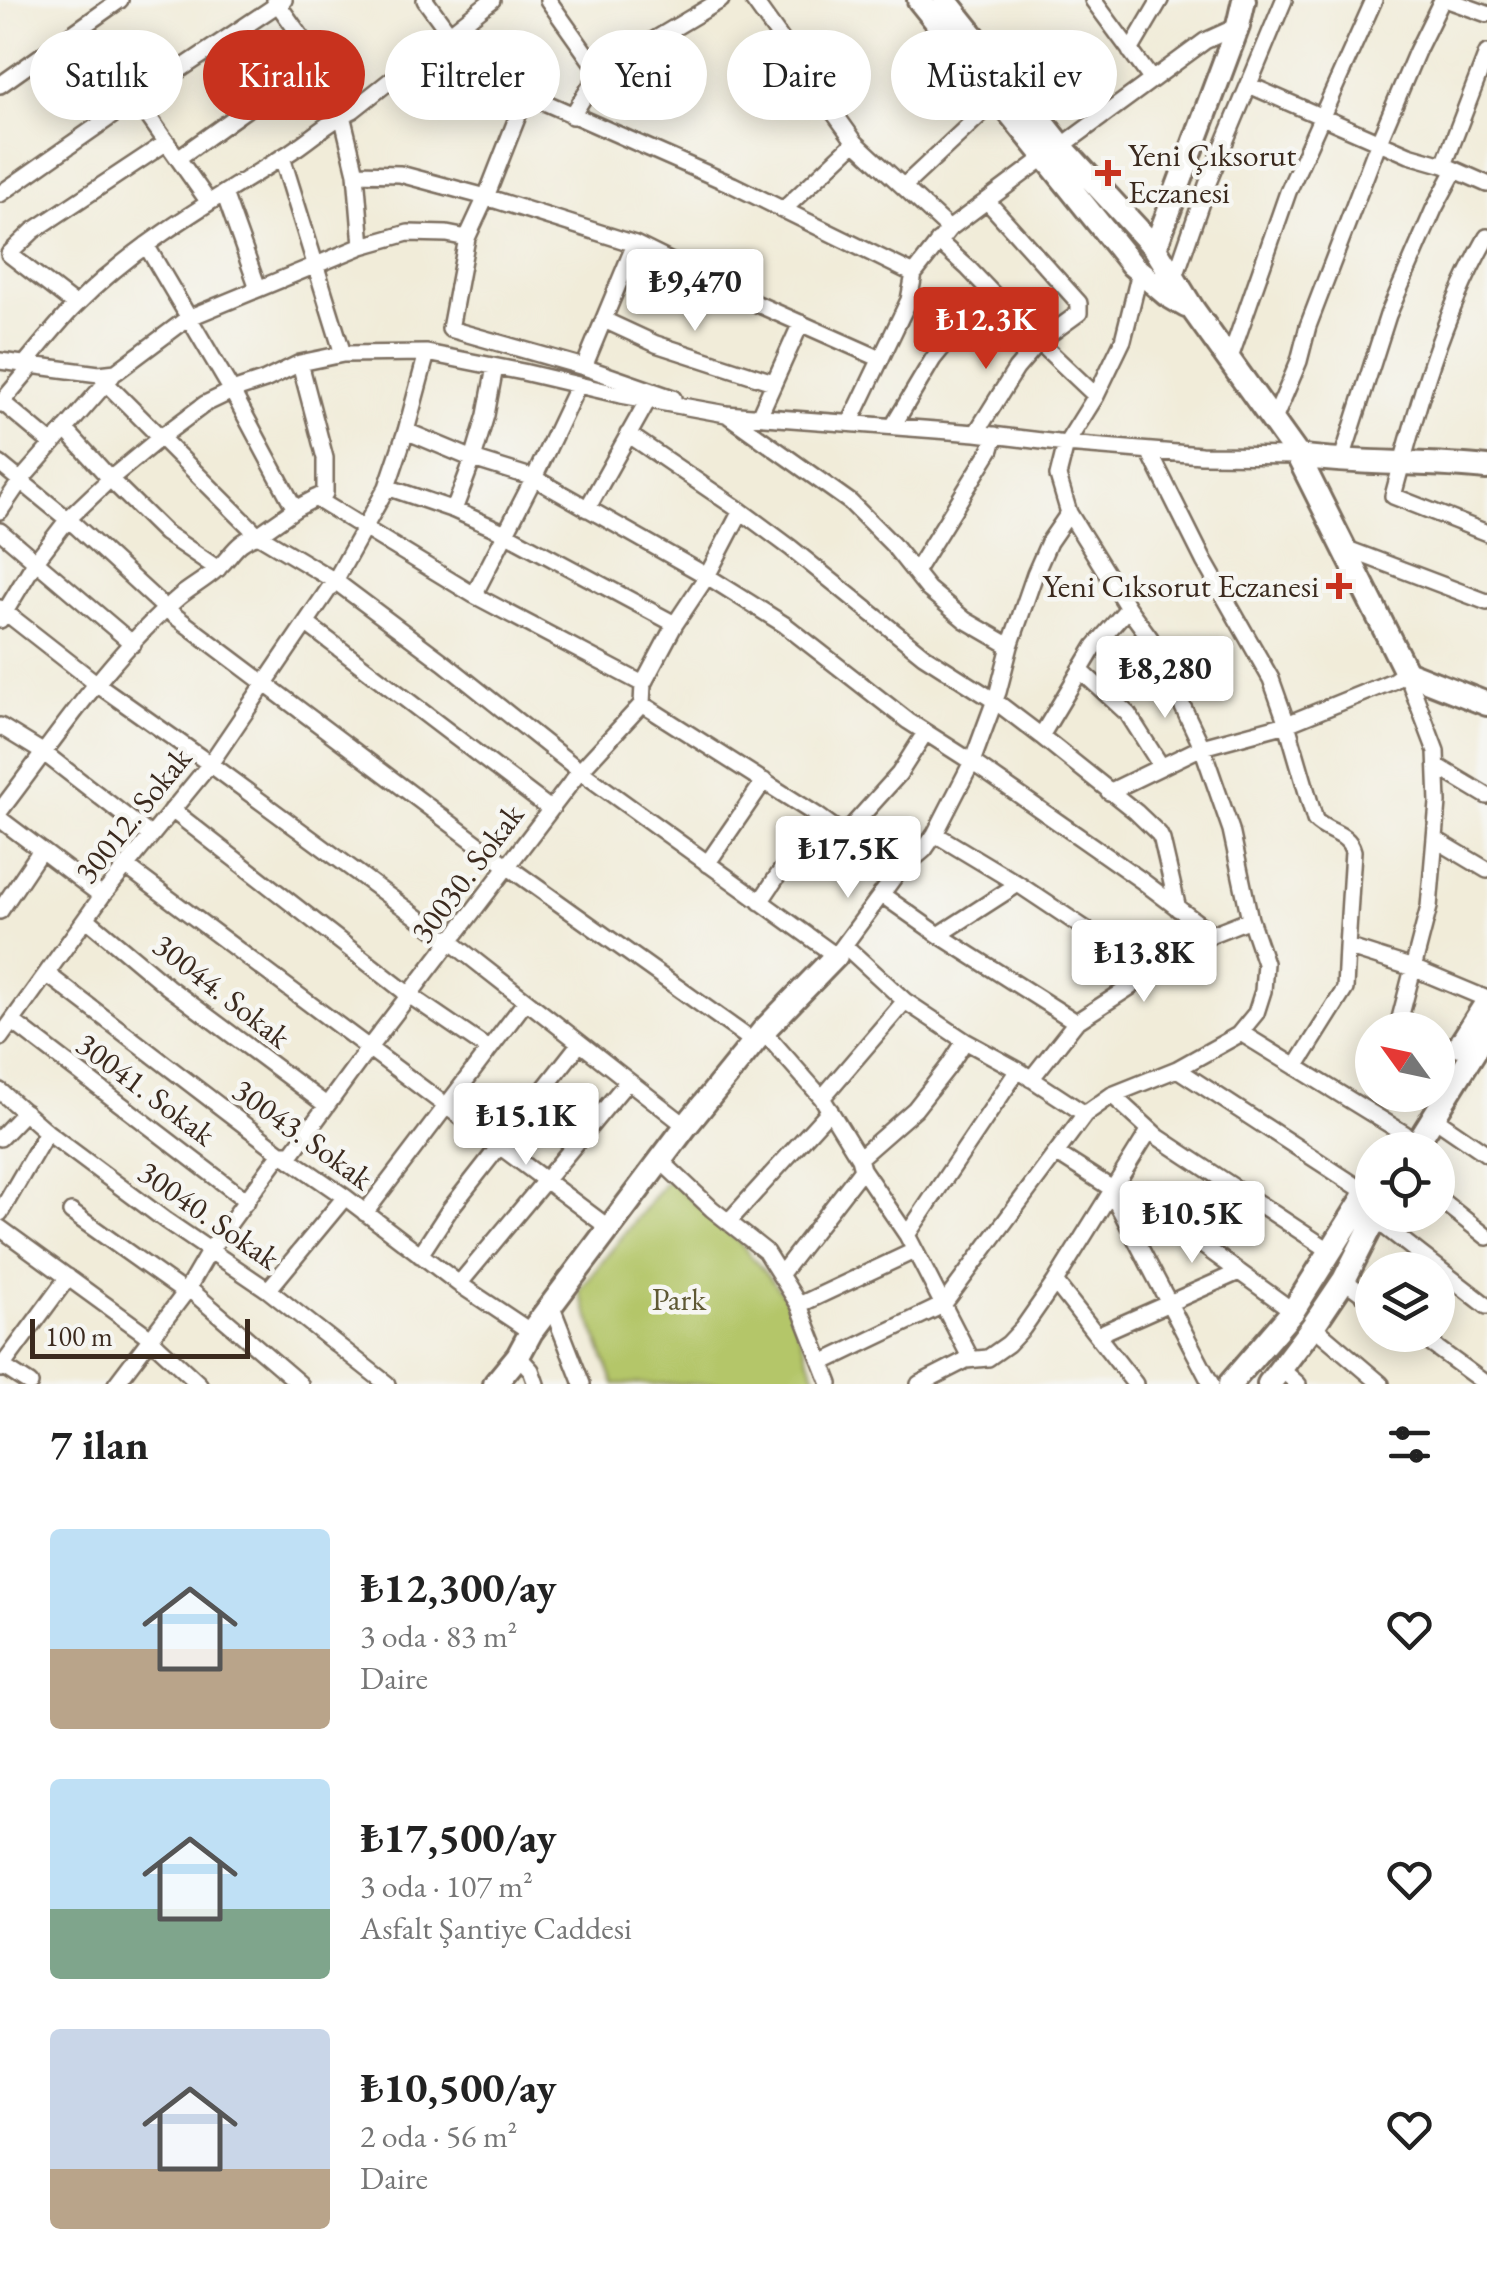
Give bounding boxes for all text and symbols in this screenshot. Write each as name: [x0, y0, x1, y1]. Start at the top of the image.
chip: Satılık: [30, 30, 183, 120]
chip: Kiralık: [203, 30, 365, 120]
chip: Filtreler: [385, 30, 560, 120]
chip: Yeni: [580, 30, 707, 120]
chip: Daire: [727, 30, 871, 120]
chip: Müstakil ev: [891, 30, 1117, 120]
place label: Yeni Çıksorut Eczanesi: [1128, 134, 1296, 213]
marker: Yeni Çıksorut Eczanesi: [1097, 162, 1119, 184]
pin: ₺9,470: [614, 249, 776, 334]
text: ₺9,470: [648, 260, 742, 302]
pin: ₺12.3K: [905, 287, 1067, 372]
text: ₺12.3K: [936, 298, 1036, 340]
place label: Yeni Cıksorut Eczanesi: [1042, 565, 1319, 607]
marker: Yeni Cıksorut Eczanesi: [1328, 575, 1350, 597]
pin: ₺8,280: [1084, 636, 1246, 721]
text: ₺8,280: [1118, 647, 1212, 689]
street label: 30012. Sokak: [65, 737, 201, 892]
street label: 30030. Sokak: [401, 794, 534, 951]
pin: ₺17.5K: [767, 816, 929, 901]
text: ₺17.5K: [798, 827, 898, 869]
pin: ₺13.8K: [1063, 920, 1225, 1005]
street label: 30044. Sokak: [145, 924, 300, 1059]
text: ₺13.8K: [1094, 931, 1194, 973]
north arrow: [1355, 1012, 1455, 1112]
map controls: [1355, 1012, 1455, 1352]
street label: 30041. Sokak: [68, 1023, 225, 1156]
street label: 30043. Sokak: [224, 1069, 382, 1200]
pin: ₺15.1K: [445, 1083, 607, 1168]
text: ₺15.1K: [476, 1094, 576, 1136]
button: locate: [1355, 1132, 1455, 1232]
street label: 30040. Sokak: [130, 1151, 289, 1280]
pin: ₺10.5K: [1111, 1181, 1273, 1266]
text: ₺10.5K: [1142, 1192, 1242, 1234]
button: layers: [1355, 1252, 1455, 1352]
park label: Park: [652, 1278, 707, 1320]
scale bar: [30, 1314, 250, 1358]
text: 100 m: [45, 1318, 113, 1354]
text: 7 ilan: [50, 1417, 149, 1472]
icon: filters: [1382, 1417, 1437, 1472]
text: ₺12,300/ay: [360, 1560, 556, 1615]
icon: home: [130, 1569, 250, 1689]
icon: heart: [1382, 1602, 1437, 1657]
text: 3 oda · 83 m²: [360, 1615, 517, 1657]
text: Daire: [360, 1657, 428, 1699]
text: ₺17,500/ay: [360, 1810, 556, 1865]
icon: home: [130, 1819, 250, 1939]
icon: heart: [1382, 1852, 1437, 1907]
text: 3 oda · 107 m²: [360, 1865, 533, 1907]
text: Asfalt Şantiye Caddesi: [360, 1907, 632, 1949]
text: ₺10,500/ay: [360, 2060, 556, 2115]
icon: home: [130, 2069, 250, 2189]
icon: heart: [1382, 2102, 1437, 2157]
text: 2 oda · 56 m²: [360, 2115, 517, 2157]
text: Daire: [360, 2157, 428, 2199]

